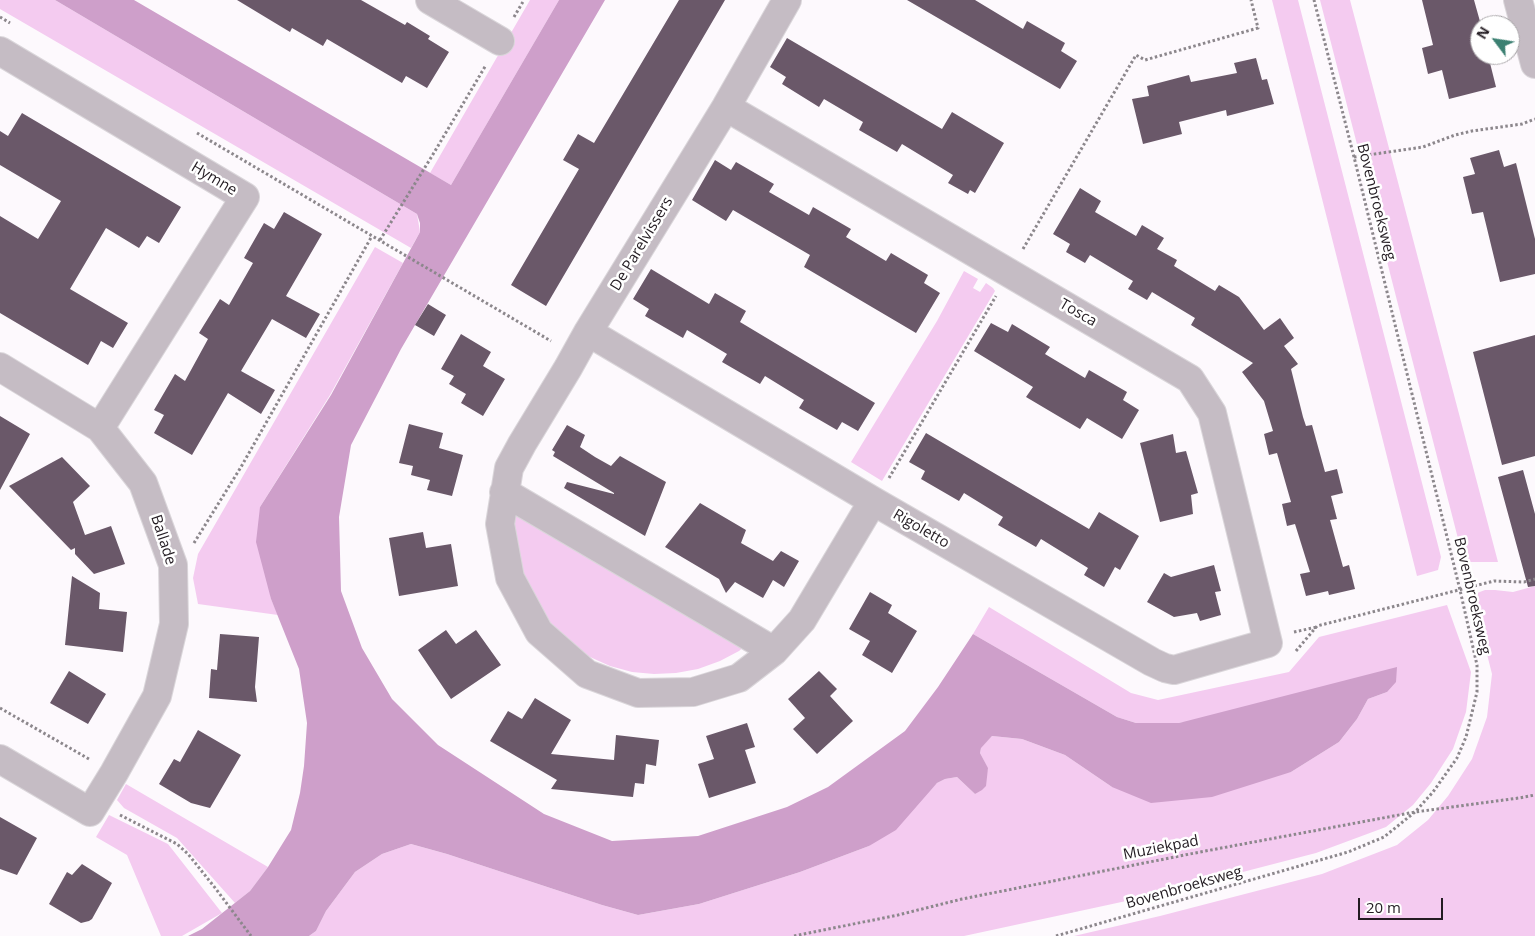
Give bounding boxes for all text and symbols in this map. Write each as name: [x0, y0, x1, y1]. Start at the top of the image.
north arrow: [1470, 15, 1520, 65]
text: N: [1471, 23, 1494, 42]
street label: Bovenbroeksweg: [1353, 142, 1399, 262]
street label: Hymne: [188, 158, 240, 200]
street label: De Parelvissers: [607, 194, 677, 294]
street label: Tosca: [1056, 295, 1100, 331]
street label: Rigoletto: [890, 506, 952, 552]
street label: Ballade: [146, 513, 180, 567]
street label: Bovenbroeksweg: [1450, 536, 1494, 656]
street label: Muziekpad: [1122, 832, 1200, 864]
street label: Bovenbroeksweg: [1124, 863, 1244, 913]
scale bar: [1360, 888, 1445, 920]
text: 20 m: [1366, 897, 1401, 917]

